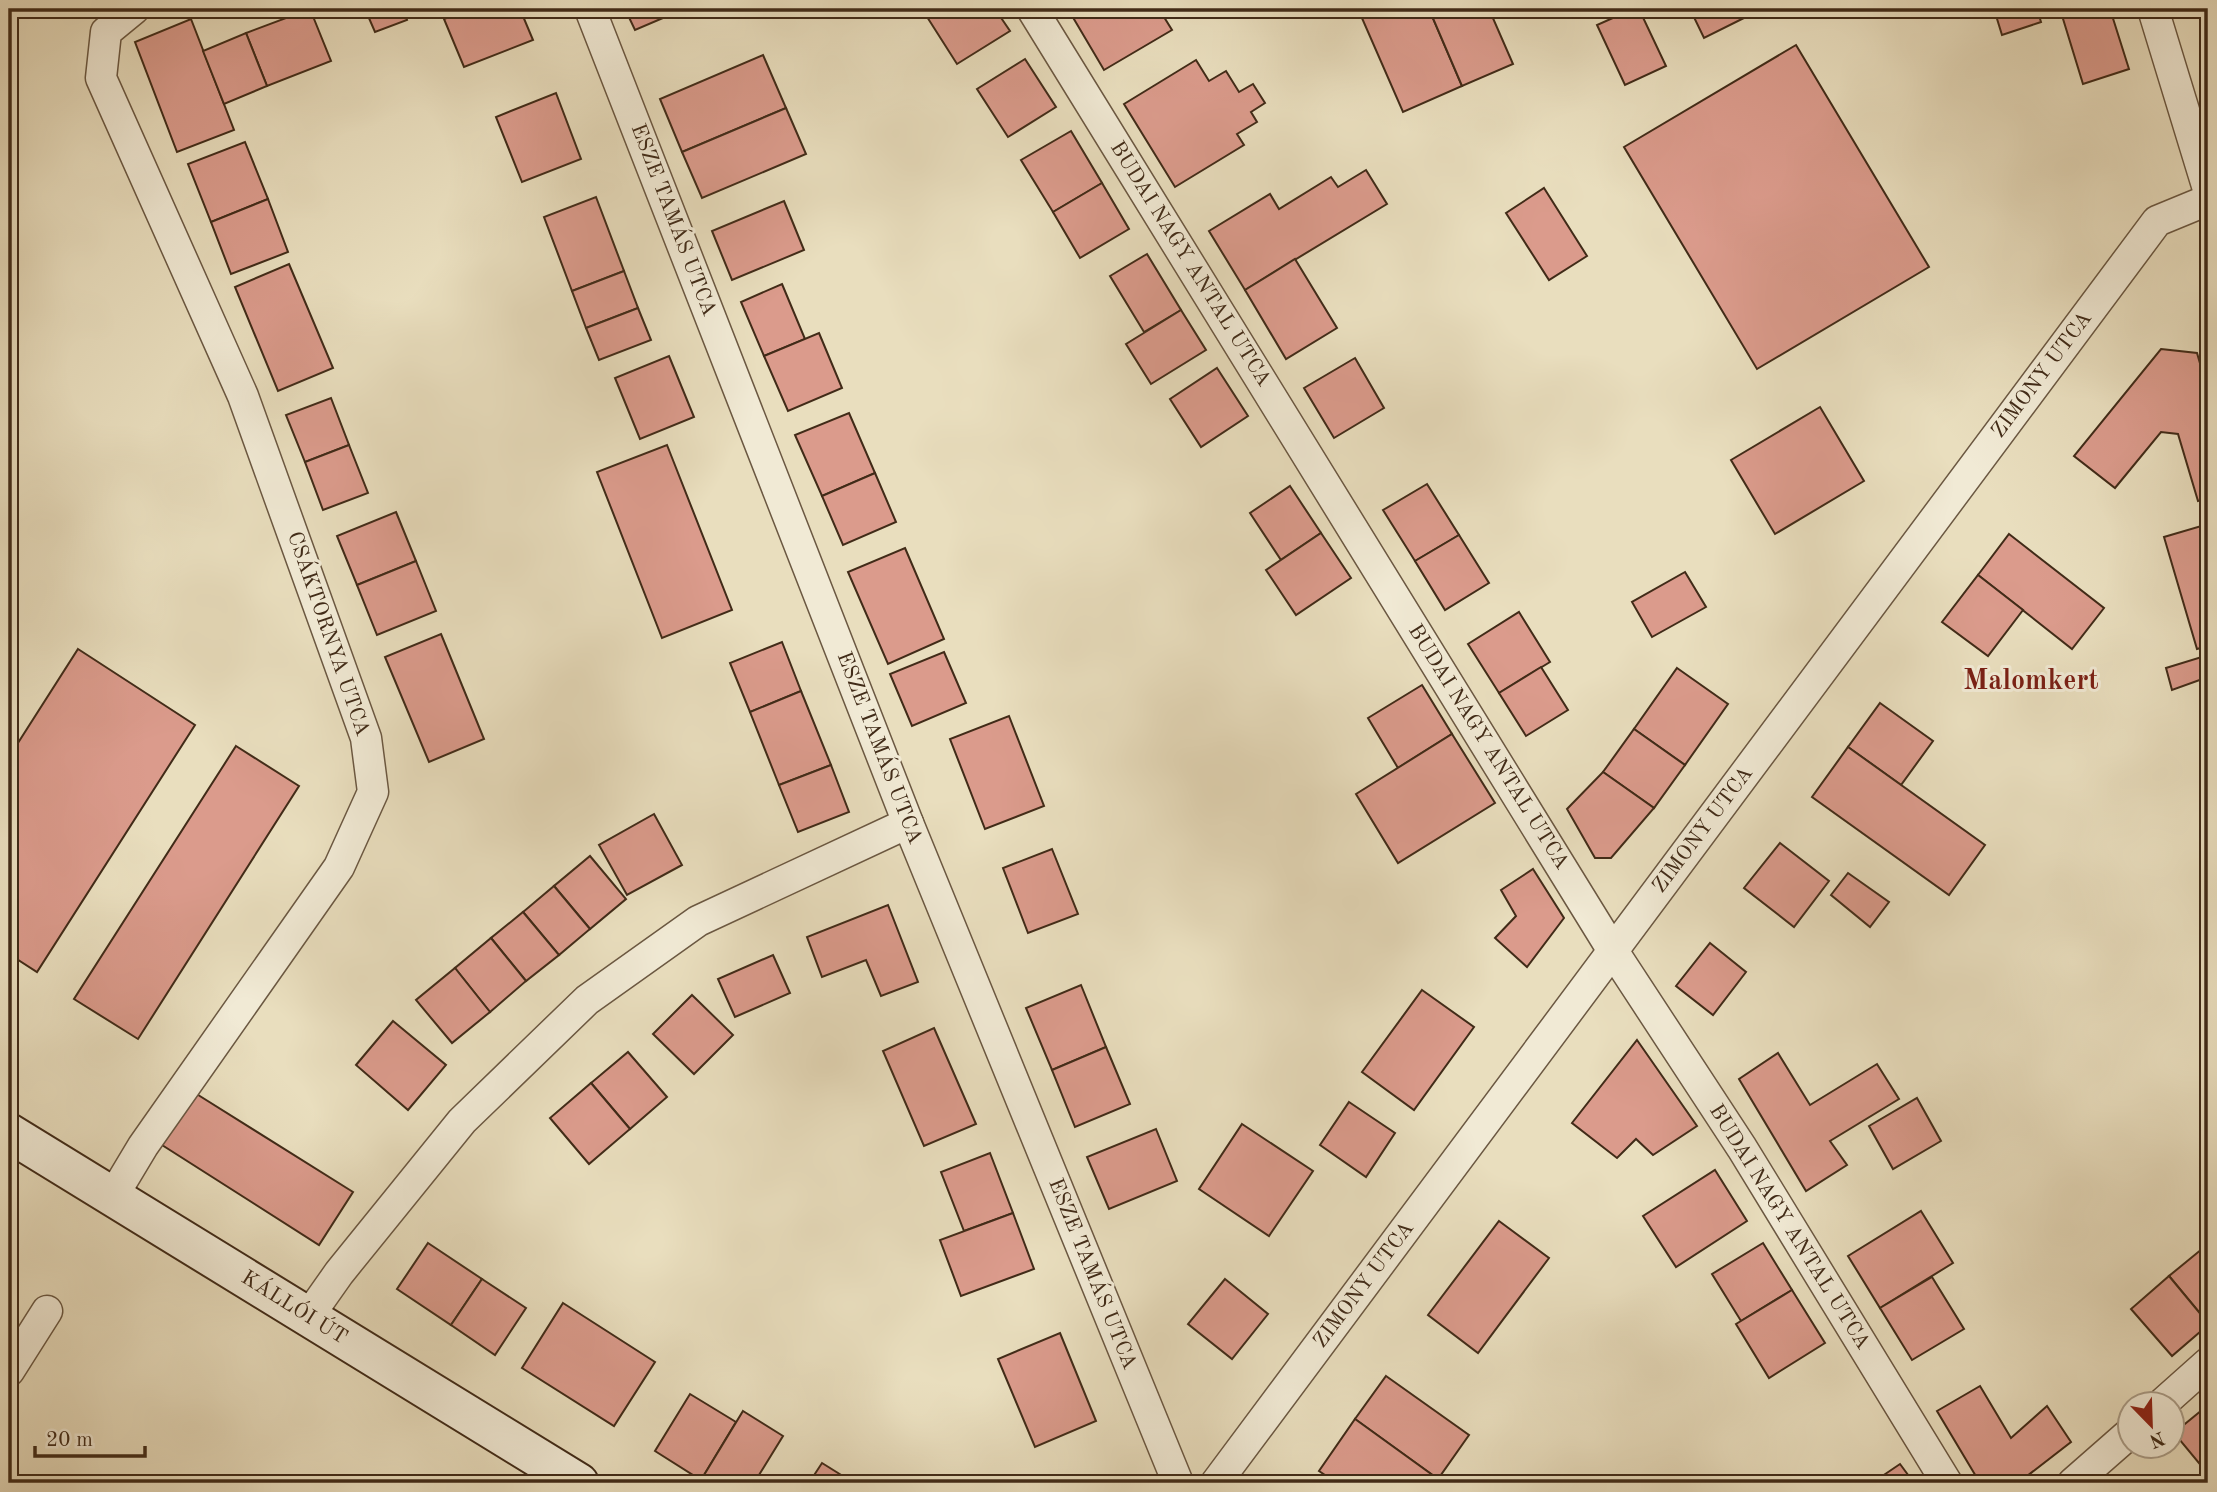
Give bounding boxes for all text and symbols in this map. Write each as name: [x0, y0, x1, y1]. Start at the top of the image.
street label: ESZE TAMÁS UTCA: [627, 120, 723, 319]
street label: BUDAI NAGY ANTAL UTCA: [1106, 138, 1274, 390]
street label: ZIMONY UTCA: [1988, 308, 2096, 442]
street label: CSÁKTORNYA UTCA: [283, 528, 377, 739]
street label: BUDAI NAGY ANTAL UTCA: [1404, 621, 1572, 873]
street label: ESZE TAMÁS UTCA: [833, 648, 929, 847]
district label: Malomkert: [1963, 668, 2099, 696]
street label: ZIMONY UTCA: [1649, 763, 1757, 897]
street label: BUDAI NAGY ANTAL UTCA: [1705, 1101, 1873, 1353]
street label: ESZE TAMÁS UTCA: [1044, 1174, 1144, 1372]
street label: ZIMONY UTCA: [1310, 1218, 1418, 1352]
street label: KÁLLÓI ÚT: [237, 1263, 353, 1349]
north arrow: [2116, 1390, 2186, 1460]
scale bar: [35, 1415, 145, 1459]
text: N: [2146, 1427, 2167, 1450]
text: 20 m: [46, 1430, 93, 1451]

